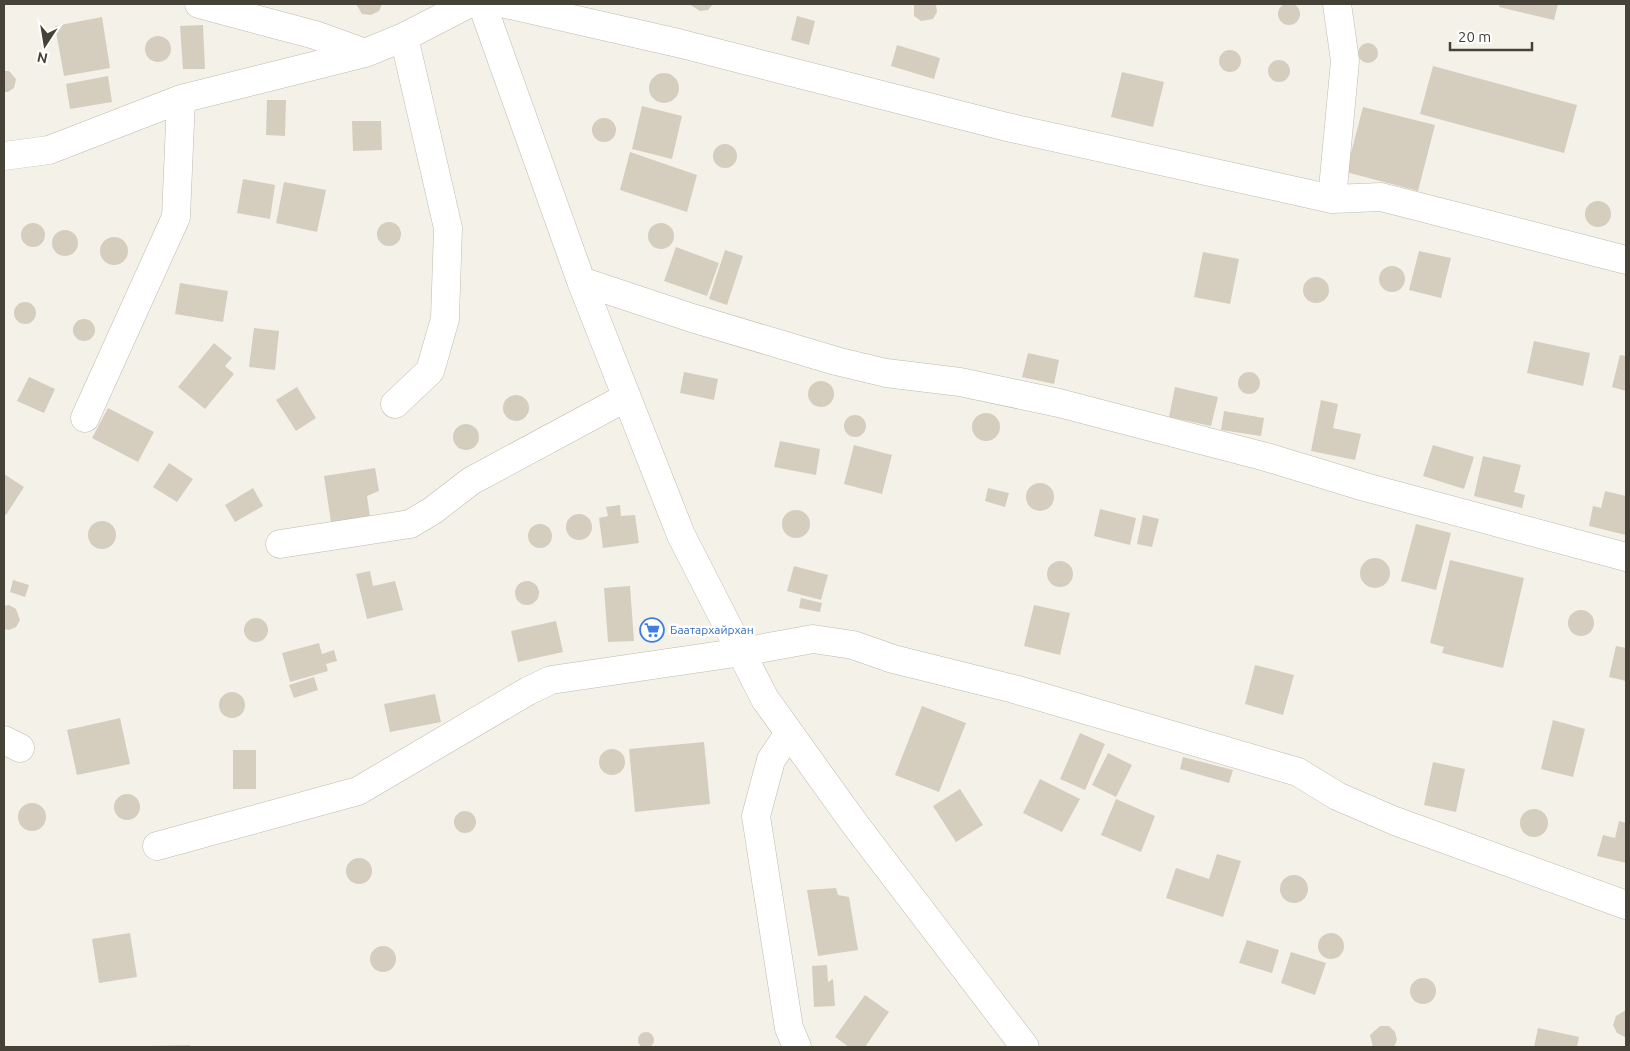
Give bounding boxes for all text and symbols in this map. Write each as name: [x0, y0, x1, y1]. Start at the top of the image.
north arrow: [20, 20, 70, 70]
scale bar: [1450, 20, 1532, 52]
text: 20 m: [1458, 28, 1491, 45]
text: N: [36, 49, 49, 67]
supermarket icon: Баатархайрхан: [639, 617, 665, 643]
place label: Баатархайрхан: [670, 623, 754, 636]

